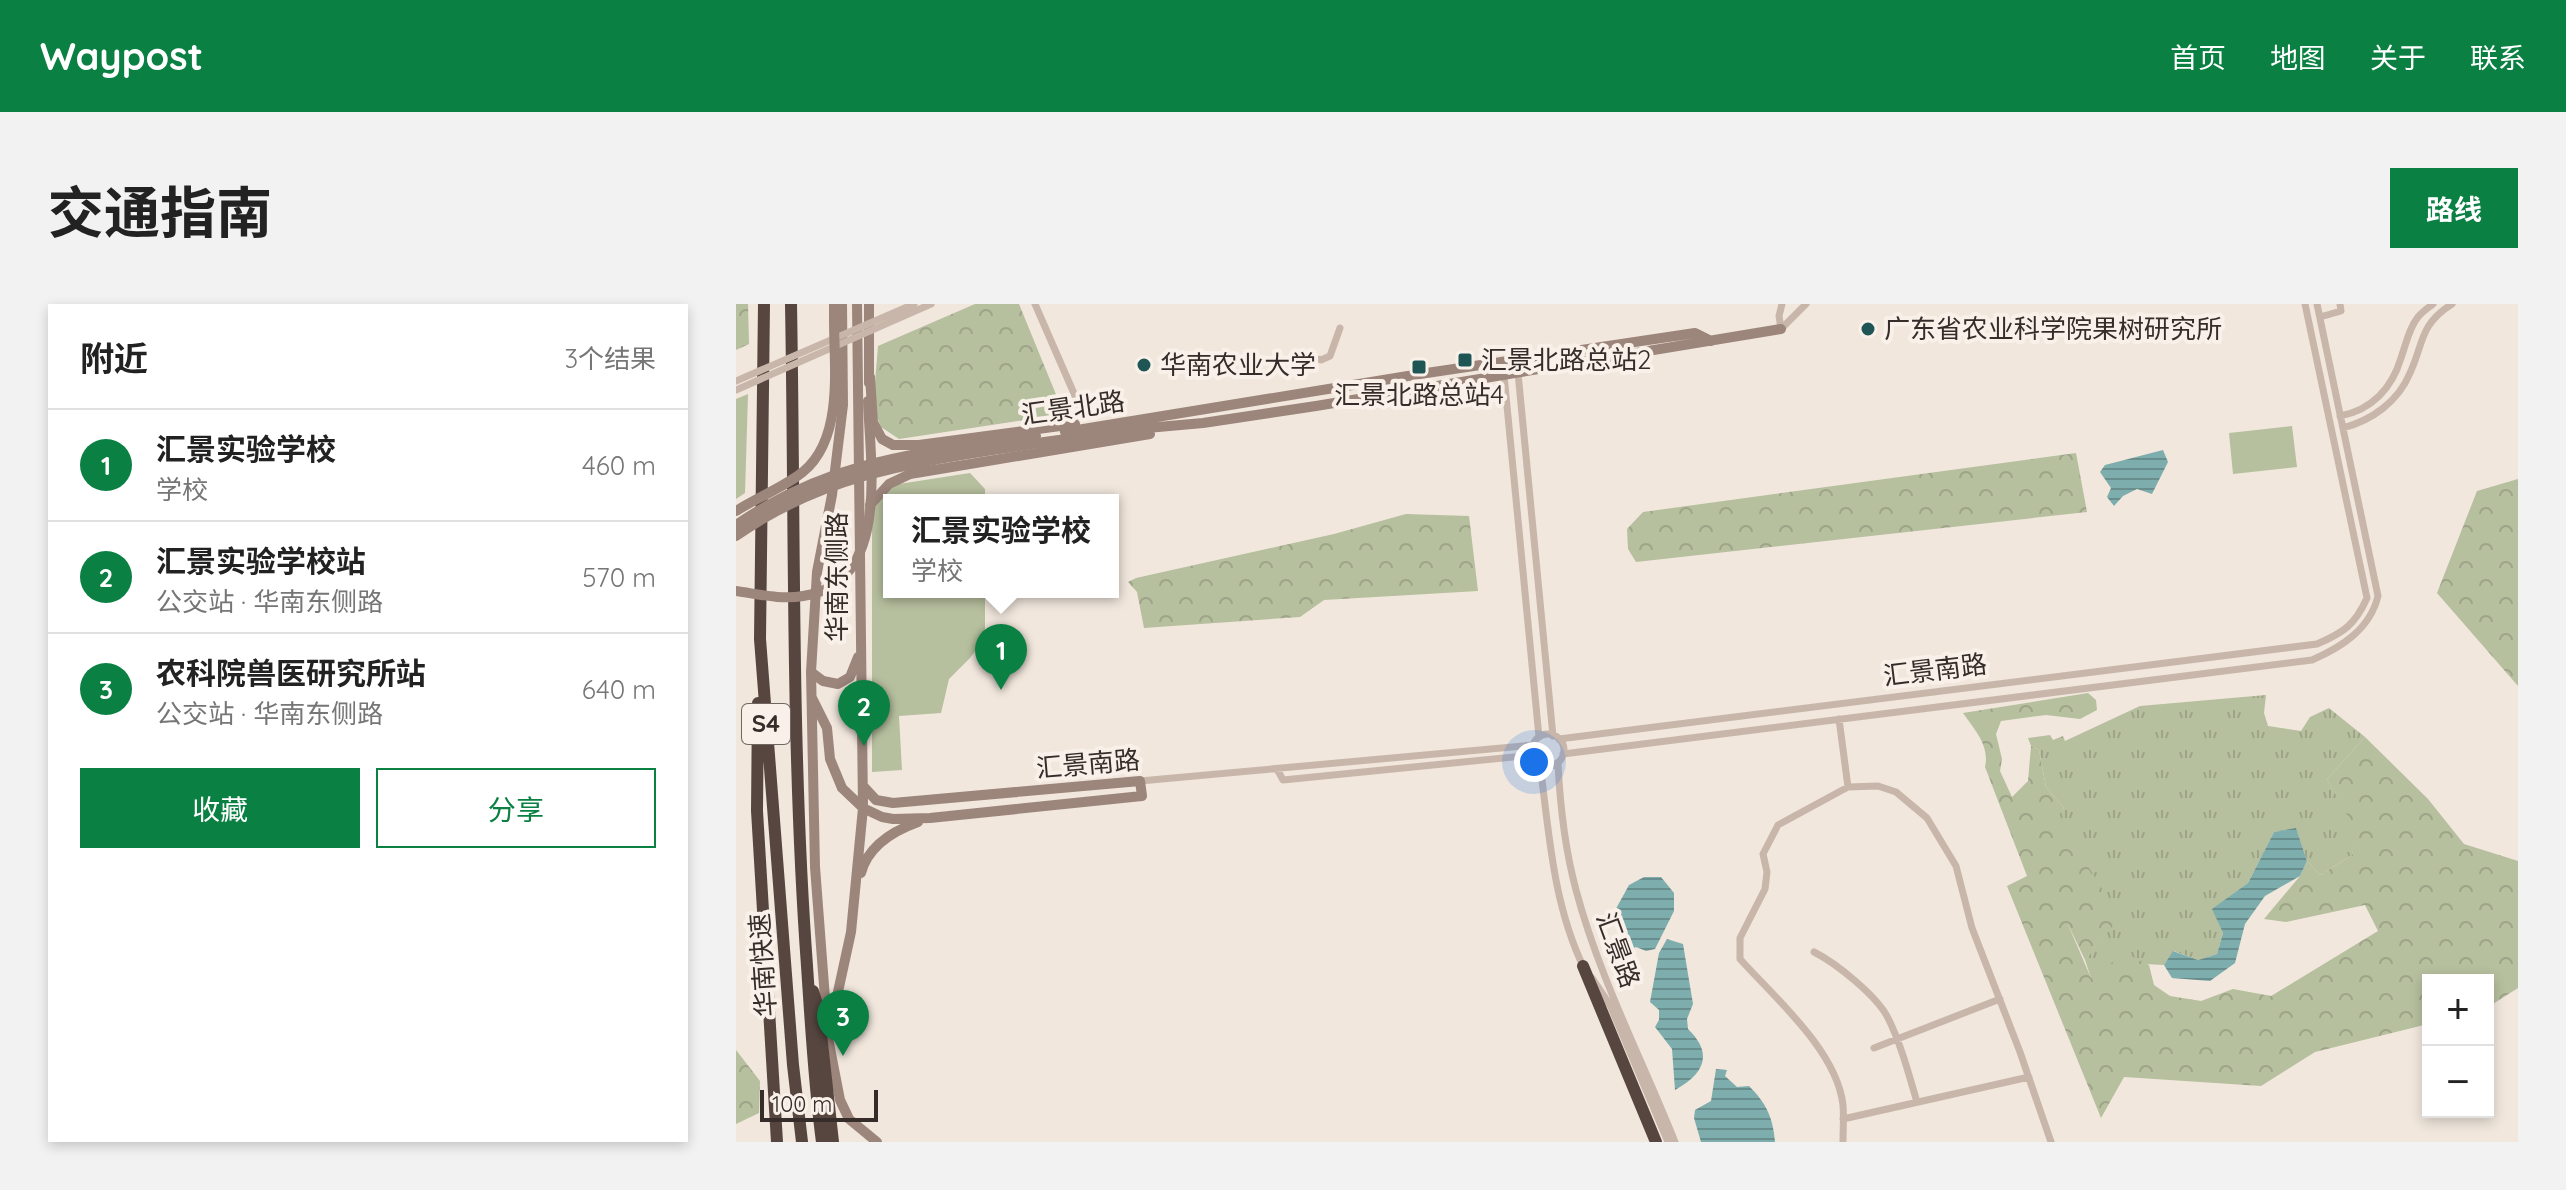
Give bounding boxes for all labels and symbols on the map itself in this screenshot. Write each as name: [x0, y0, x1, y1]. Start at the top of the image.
place label: 广东省农业科学院果树研究所: [1884, 312, 2222, 345]
marker: 广东省农业科学院果树研究所: [1859, 320, 1877, 338]
place label: 汇景北路总站2: [1481, 343, 1651, 376]
place label: 华南农业大学: [1160, 348, 1316, 381]
marker: 汇景北路总站2: [1456, 351, 1474, 369]
marker: 华南农业大学: [1135, 356, 1153, 374]
marker: 汇景北路总站4: [1410, 358, 1428, 376]
place label: 汇景北路总站4: [1334, 378, 1504, 411]
street label: 汇景北路: [1019, 384, 1127, 431]
street label: 华南东侧路: [820, 512, 853, 642]
pin: 1: [975, 624, 1027, 690]
street label: 汇景南路: [1881, 647, 1989, 692]
pin: 2: [838, 680, 890, 746]
road number: S4: [742, 704, 790, 744]
your location: [1514, 742, 1554, 782]
street label: 汇景南路: [1035, 743, 1141, 784]
street label: 汇景路: [1590, 908, 1647, 992]
street label: 华南快速: [742, 912, 783, 1018]
pin: 3: [817, 990, 869, 1056]
scale bar: [760, 1086, 878, 1122]

